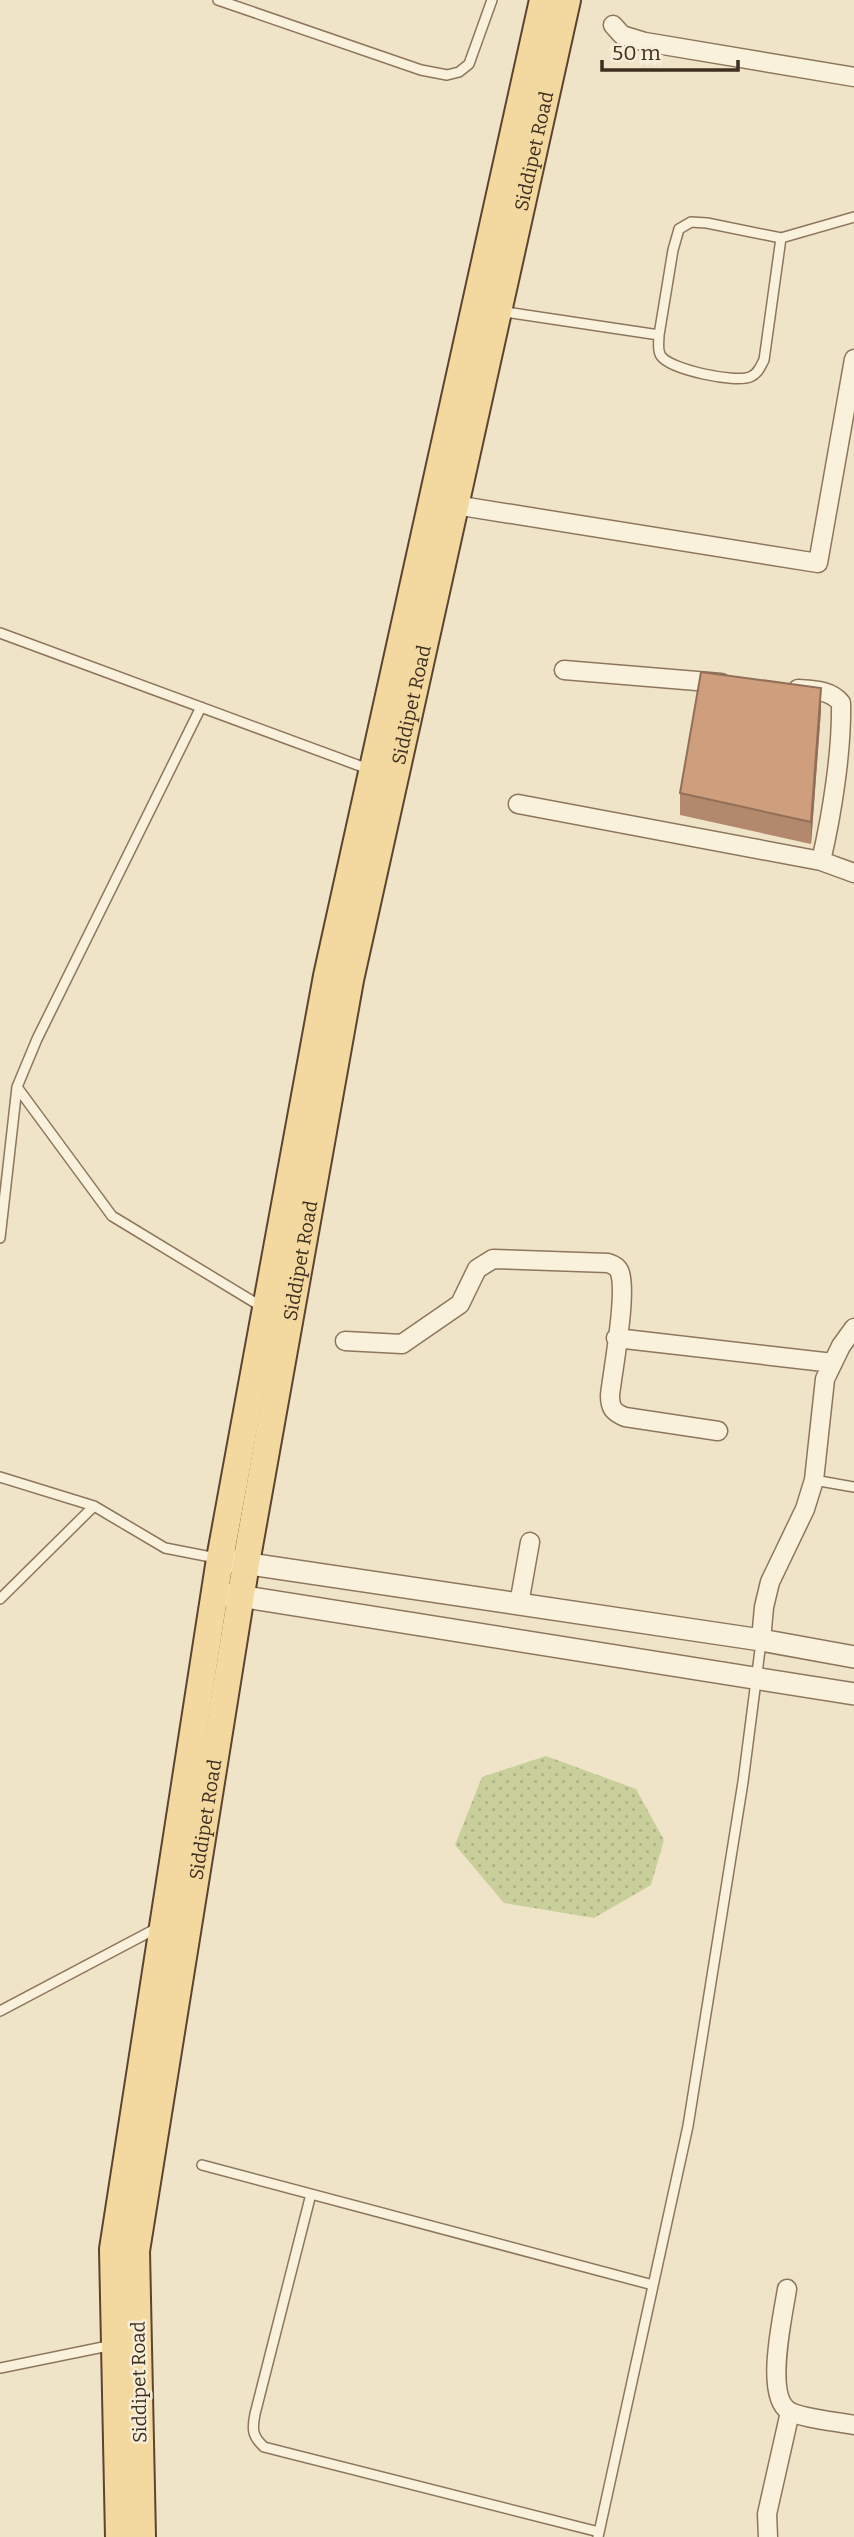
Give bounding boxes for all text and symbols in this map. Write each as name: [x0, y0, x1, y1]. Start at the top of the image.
scale bar: [602, 28, 738, 72]
text: 50 m: [612, 40, 661, 66]
street label: Siddipet Road: [509, 89, 558, 213]
street label: Siddipet Road: [387, 643, 435, 767]
street label: Siddipet Road: [278, 1199, 322, 1323]
street label: Siddipet Road: [184, 1758, 226, 1882]
street label: Siddipet Road: [126, 2321, 152, 2443]

